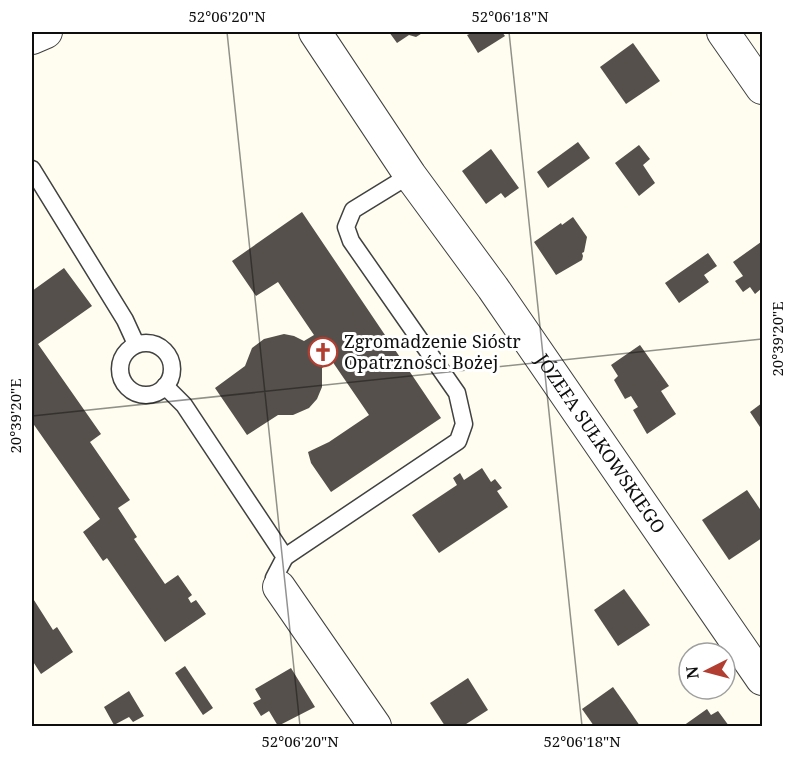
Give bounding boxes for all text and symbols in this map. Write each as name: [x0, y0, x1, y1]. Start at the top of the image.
text: 52°06'20"N: [188, 6, 266, 26]
text: 52°06'18"N: [471, 6, 549, 26]
text: 20°39'20"E: [767, 301, 787, 377]
place label: Zgromadzenie Sióstr Opatrzności Bożej: [344, 329, 521, 374]
church icon: Zgromadzenie Sióstr Opatrzności Bożej: [307, 336, 339, 368]
street label: JÓZEFA SUŁKOWSKIEGO: [530, 348, 671, 538]
text: 20°39'20"E: [5, 378, 25, 454]
north arrow: [677, 641, 737, 701]
text: N: [680, 665, 704, 680]
text: 52°06'20"N: [261, 731, 339, 751]
text: 52°06'18"N: [543, 731, 621, 751]

